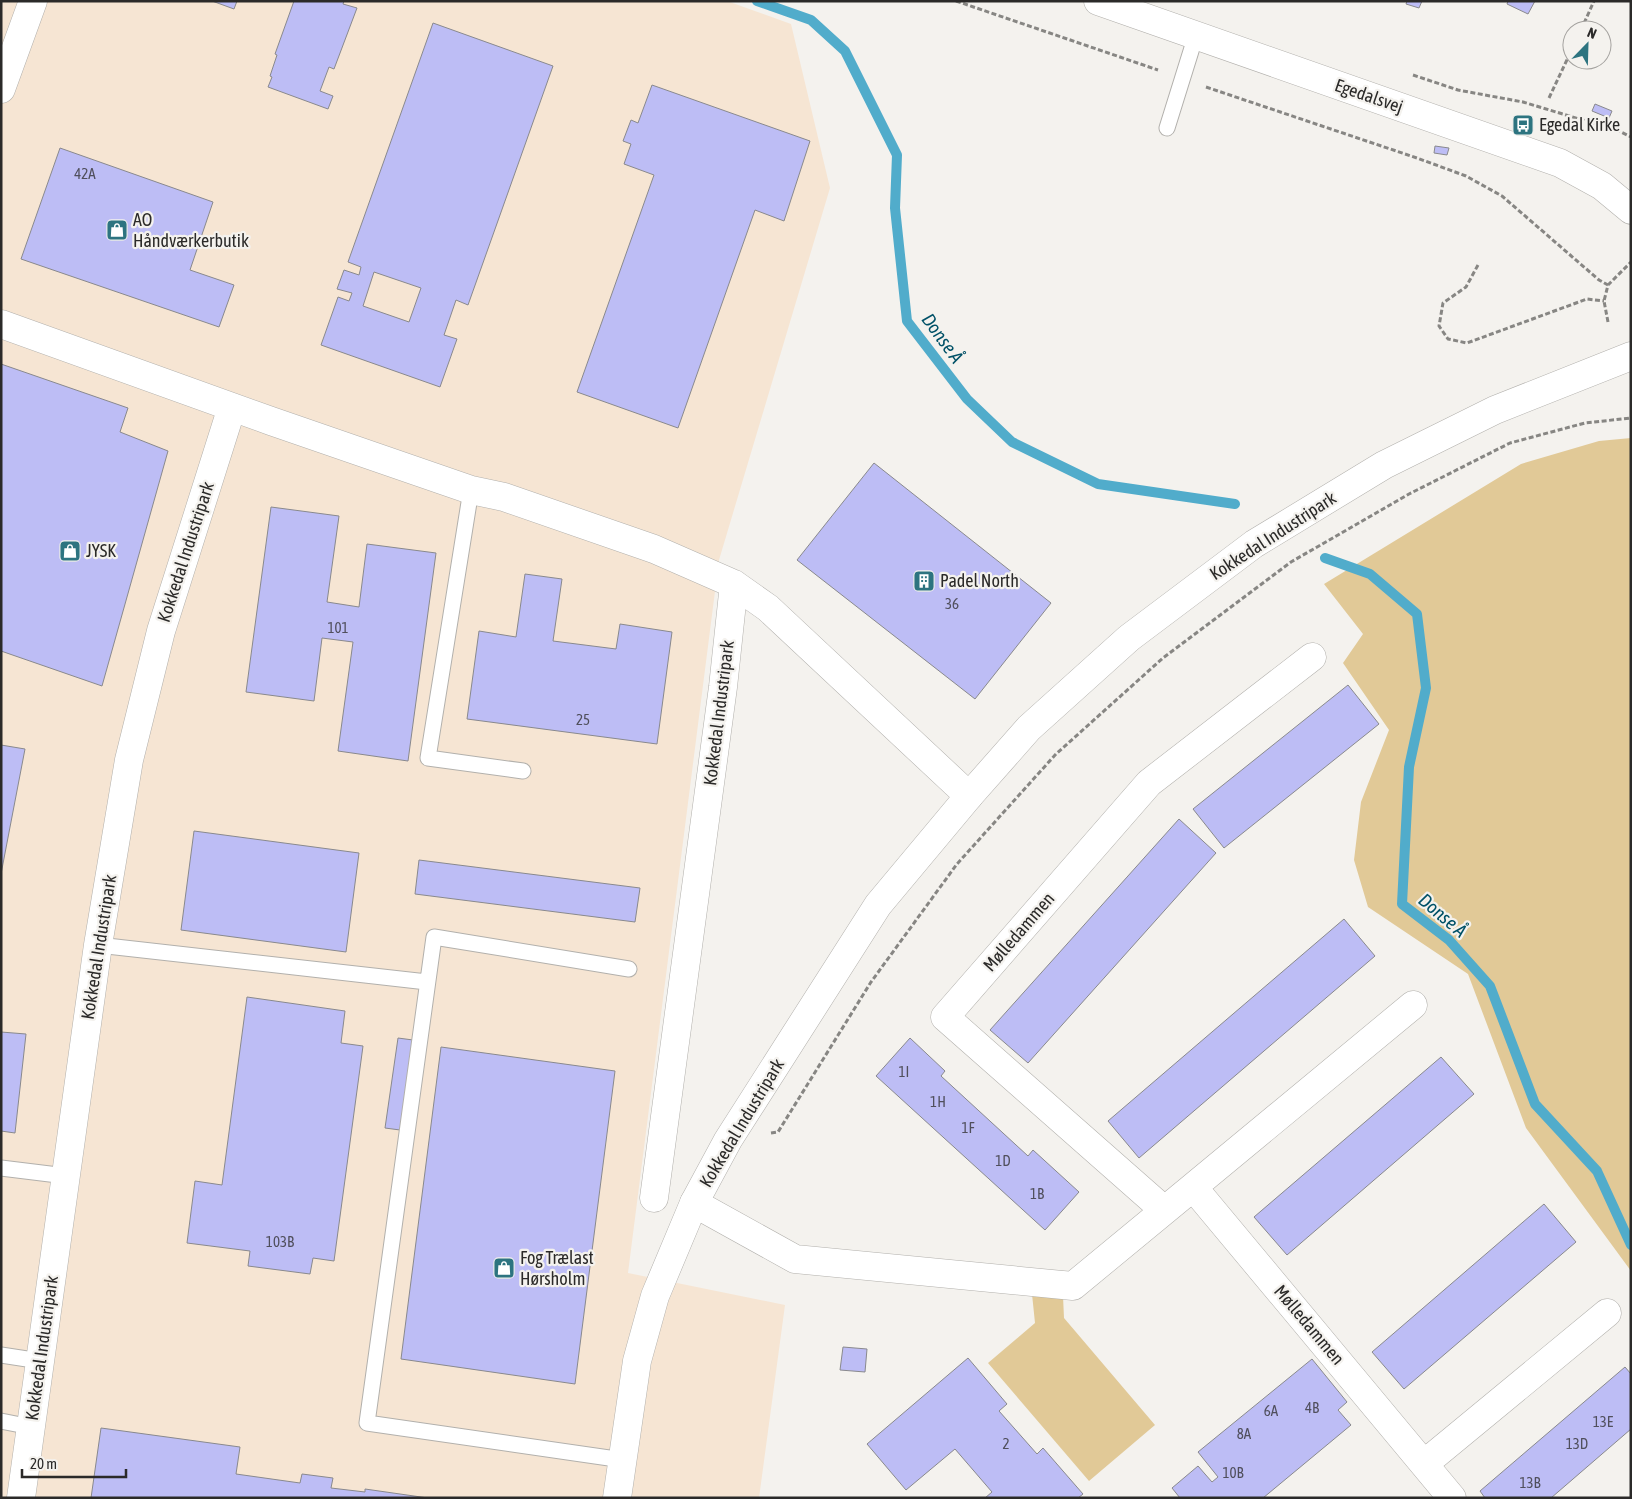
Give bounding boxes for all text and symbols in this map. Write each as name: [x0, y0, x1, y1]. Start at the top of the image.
north arrow: [1562, 20, 1612, 70]
text: N: [1585, 24, 1599, 42]
street label: Egedalsvej: [1332, 74, 1406, 117]
bus stop icon: Egedal Kirke: [1511, 113, 1535, 137]
place label: Egedal Kirke: [1539, 114, 1620, 135]
house number: 42A: [74, 165, 96, 182]
place label: AO Håndværkerbutik: [133, 209, 249, 251]
shop icon: AO Håndværkerbutik: [105, 218, 129, 242]
water label: Donse Å: [918, 309, 968, 367]
street label: Kokkedal Industripark: [153, 479, 218, 625]
street label: Kokkedal Industripark: [1206, 487, 1340, 584]
shop icon: JYSK: [58, 539, 82, 563]
place label: JYSK: [86, 540, 116, 561]
building icon: Padel North: [912, 569, 936, 593]
place label: Padel North: [940, 570, 1019, 591]
house number: 36: [945, 595, 959, 612]
house number: 101: [327, 619, 349, 636]
street label: Kokkedal Industripark: [699, 639, 738, 787]
house number: 25: [576, 711, 590, 728]
street label: Kokkedal Industripark: [77, 873, 120, 1021]
street label: Mølledammen: [979, 888, 1059, 975]
water label: Donse Å: [1414, 889, 1472, 941]
street label: Kokkedal Industripark: [695, 1055, 788, 1191]
house number: 1I: [899, 1063, 909, 1080]
house number: 1H: [930, 1093, 946, 1110]
house number: 1F: [961, 1119, 975, 1136]
house number: 1D: [995, 1152, 1011, 1169]
house number: 1B: [1030, 1185, 1044, 1202]
house number: 103B: [266, 1233, 294, 1250]
place label: Fog Trælast Hørsholm: [520, 1247, 594, 1289]
shop icon: Fog Trælast Hørsholm: [492, 1256, 516, 1280]
street label: Kokkedal Industripark: [21, 1274, 62, 1422]
street label: Mølledammen: [1270, 1281, 1349, 1369]
house number: 4B: [1305, 1399, 1319, 1416]
house number: 6A: [1264, 1402, 1279, 1419]
house number: 13E: [1593, 1413, 1614, 1430]
house number: 8A: [1237, 1425, 1252, 1442]
house number: 2: [1002, 1435, 1010, 1452]
house number: 13D: [1566, 1435, 1588, 1452]
scale bar: [22, 1446, 126, 1478]
text: 20 m: [30, 1455, 57, 1472]
house number: 10B: [1222, 1464, 1244, 1481]
house number: 13B: [1519, 1474, 1541, 1491]

